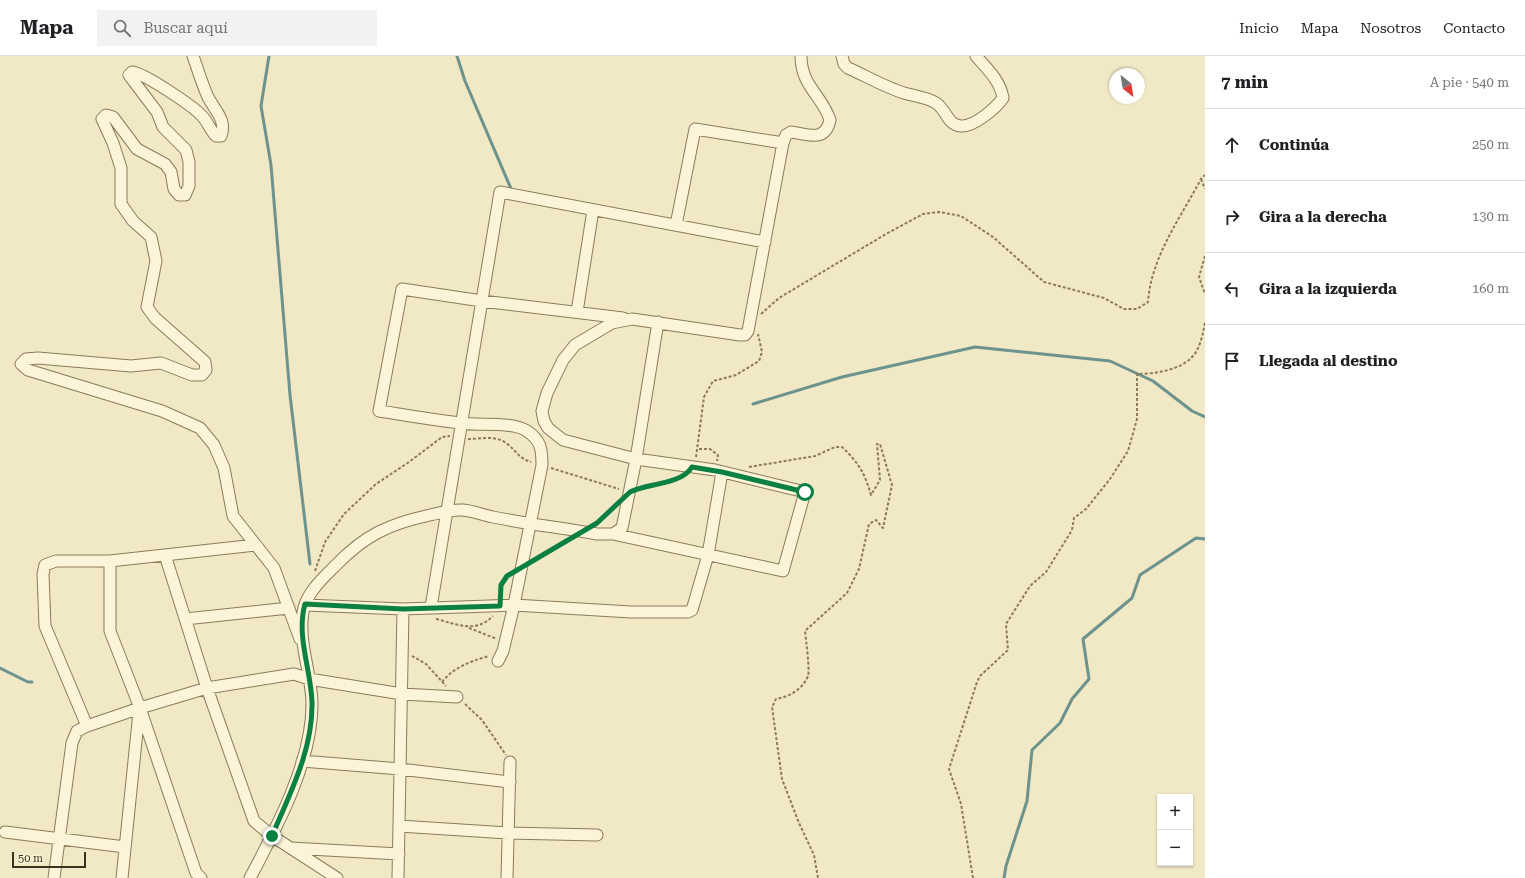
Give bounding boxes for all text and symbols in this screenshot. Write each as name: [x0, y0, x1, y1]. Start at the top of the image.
search box: [97, 10, 377, 46]
text: Mapa: [20, 16, 73, 39]
icon: search: [111, 17, 133, 39]
text: Buscar aquí: [143, 19, 228, 37]
text: Inicio: [1239, 20, 1279, 36]
text: Mapa: [1301, 20, 1338, 36]
text: Nosotros: [1360, 20, 1421, 36]
text: Contacto: [1443, 20, 1505, 36]
north arrow: [1109, 68, 1145, 104]
text: 7 min: [1221, 72, 1268, 92]
text: A pie · 540 m: [1430, 75, 1509, 90]
icon: ahead: [1221, 134, 1243, 156]
text: Continúa: [1259, 136, 1329, 154]
text: 250 m: [1472, 137, 1509, 152]
icon: right: [1221, 206, 1243, 228]
text: Gira a la derecha: [1259, 208, 1387, 226]
text: 130 m: [1472, 209, 1509, 224]
icon: left: [1221, 278, 1243, 300]
text: Gira a la izquierda: [1259, 280, 1397, 298]
text: 160 m: [1472, 281, 1509, 296]
icon: arrive: [1221, 350, 1243, 372]
text: Llegada al destino: [1259, 352, 1398, 370]
route start: [796, 483, 814, 501]
map controls: [1157, 794, 1193, 866]
button: +: [1157, 794, 1193, 830]
route end: [263, 827, 281, 845]
button: −: [1157, 830, 1193, 866]
scale bar: [12, 850, 86, 869]
text: 50 m: [18, 852, 43, 865]

